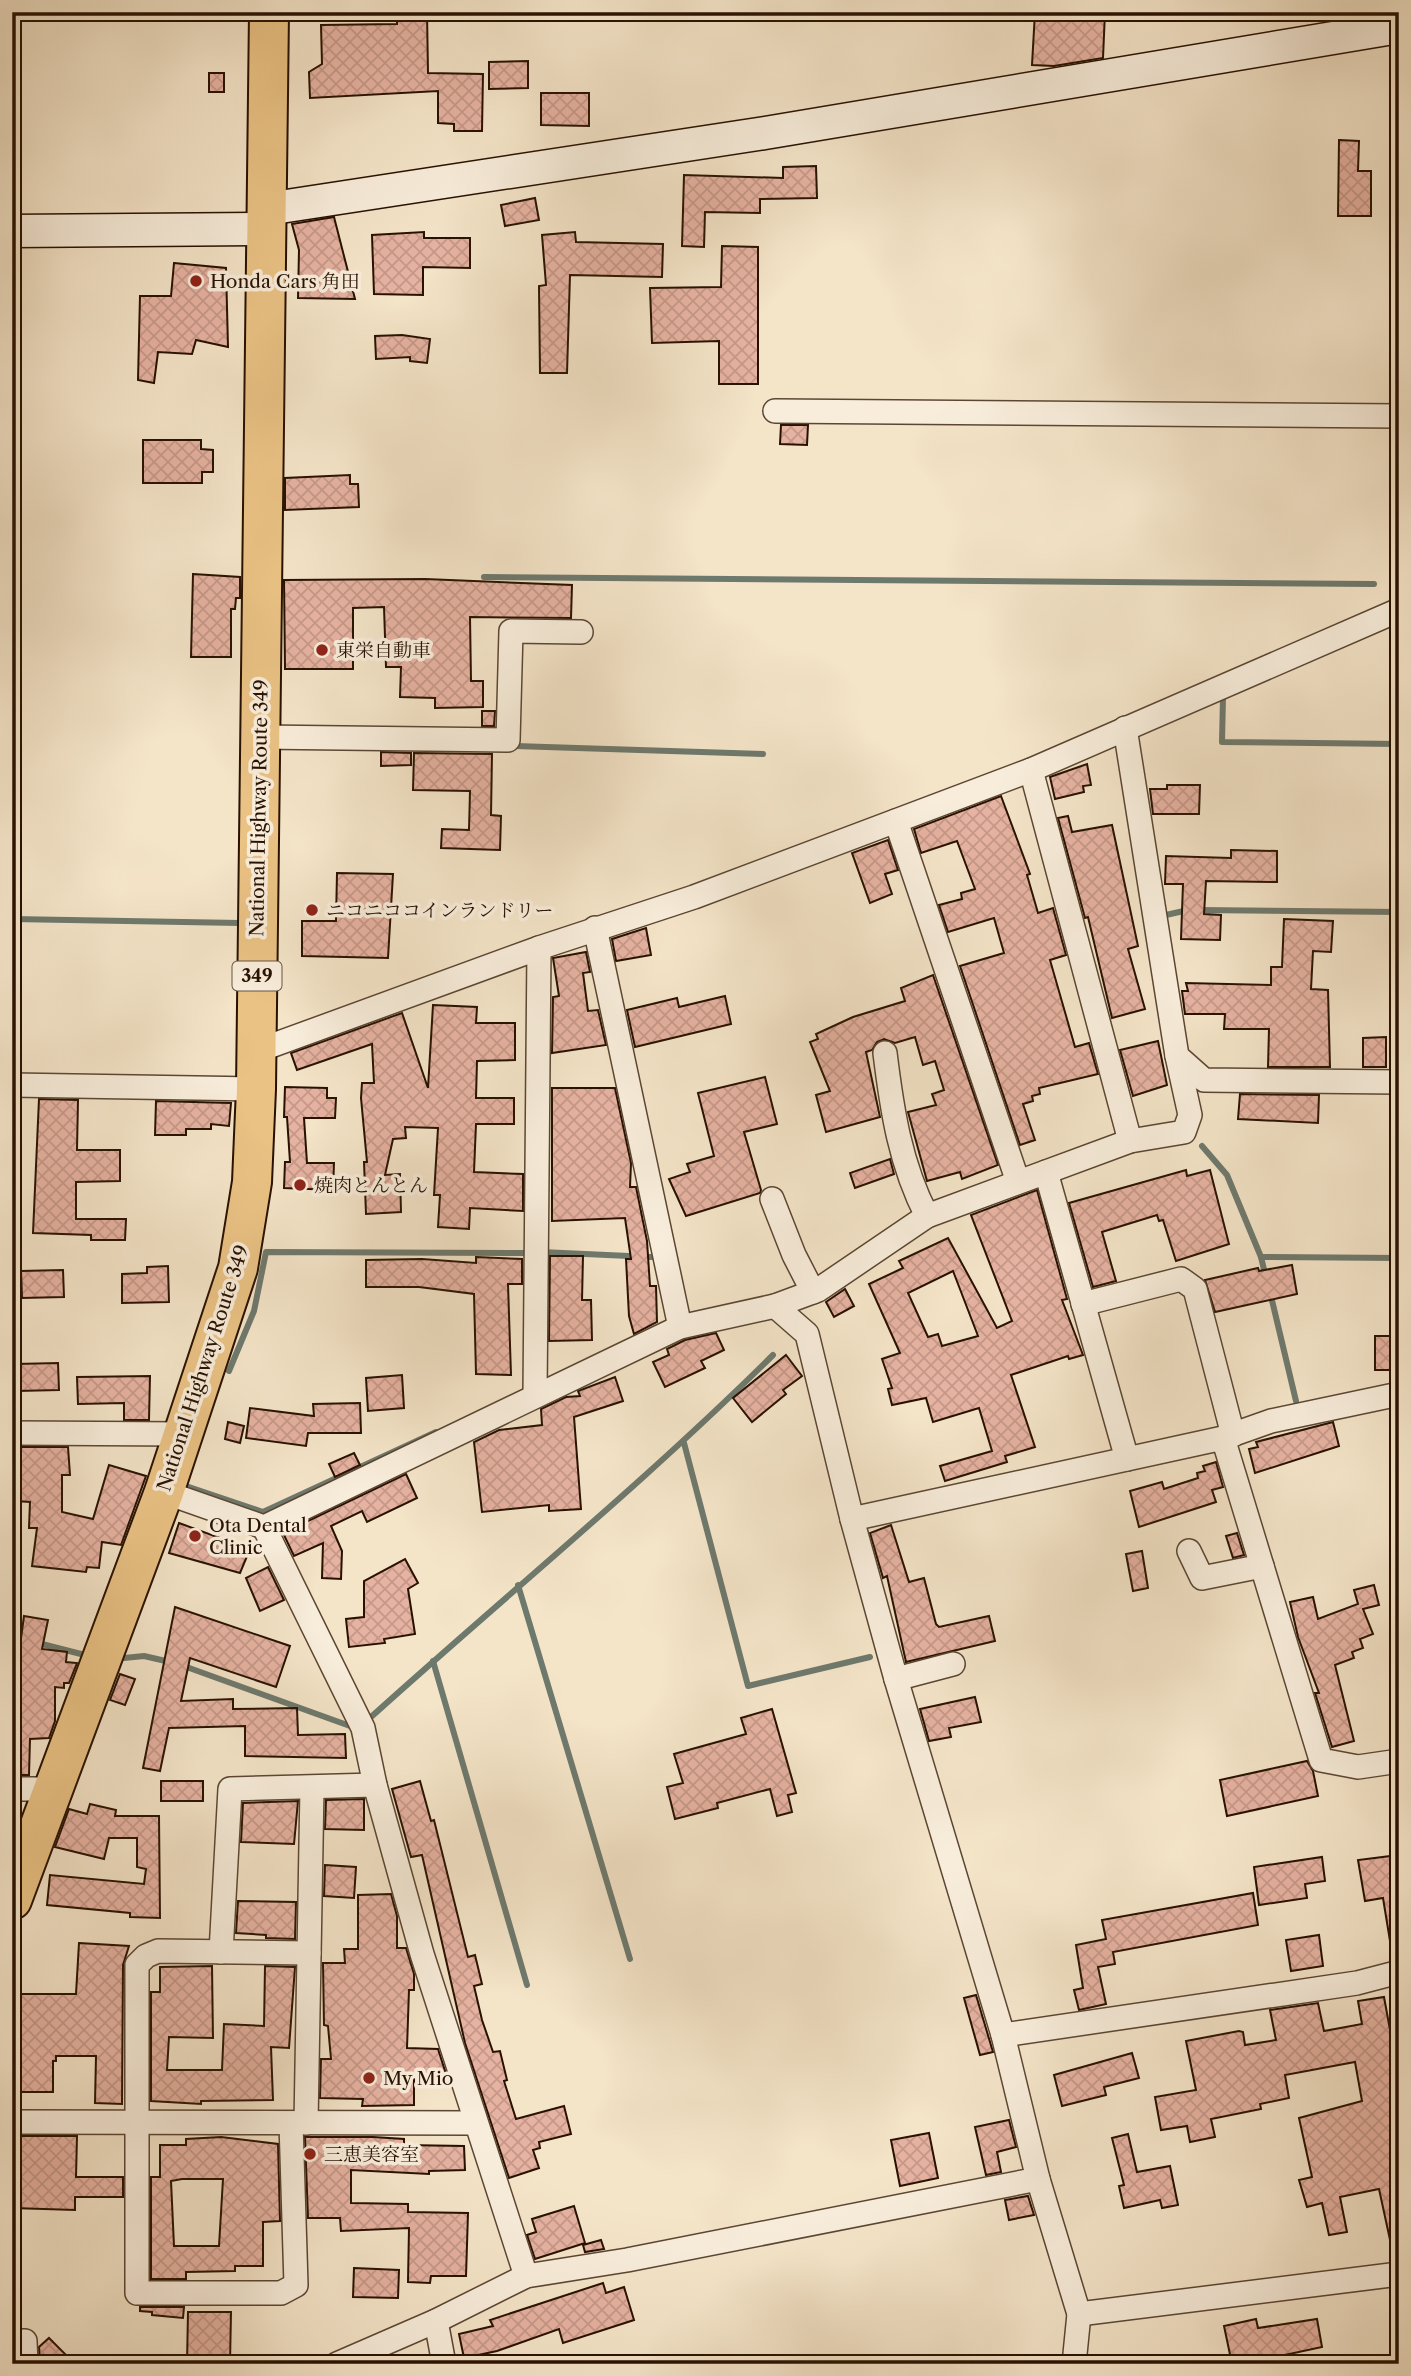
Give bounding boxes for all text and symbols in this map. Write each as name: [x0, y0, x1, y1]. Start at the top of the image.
place label: Honda Cars 角田: [210, 270, 360, 293]
marker: Honda Cars 角田: [188, 273, 204, 289]
place label: 東栄自動車: [336, 639, 431, 662]
marker: 東栄自動車: [314, 642, 330, 658]
street label: National Highway Route 349: [245, 679, 273, 937]
place label: ニコニココインランドリー: [326, 899, 553, 922]
marker: ニコニココインランドリー: [304, 902, 320, 918]
road number: 349: [232, 961, 282, 990]
place label: 焼肉とんとん: [314, 1174, 428, 1197]
marker: 焼肉とんとん: [292, 1177, 308, 1193]
street label: National Highway Route 349: [152, 1242, 254, 1494]
place label: Ota Dental Clinic: [209, 1514, 307, 1559]
marker: Ota Dental Clinic: [187, 1528, 203, 1544]
place label: My Mio: [383, 2067, 453, 2090]
marker: My Mio: [361, 2070, 377, 2086]
place label: 三恵美容室: [324, 2143, 419, 2166]
marker: 三恵美容室: [302, 2146, 318, 2162]

